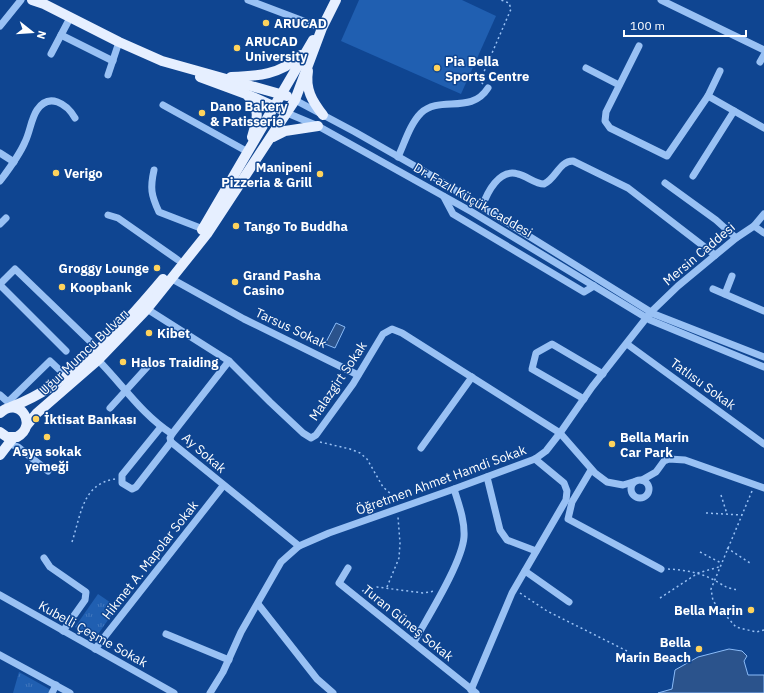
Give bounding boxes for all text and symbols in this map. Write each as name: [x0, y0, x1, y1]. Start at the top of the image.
north arrow: [12, 12, 52, 52]
scale bar: [624, 12, 746, 38]
place label: ARUCAD: [274, 15, 327, 32]
marker: ARUCAD: [261, 18, 271, 28]
text: 100 m: [630, 18, 665, 33]
text: N: [34, 29, 49, 41]
place label: ARUCAD University: [245, 33, 307, 65]
marker: ARUCAD University: [232, 43, 242, 53]
place label: Pia Bella Sports Centre: [445, 53, 529, 85]
marker: Pia Bella Sports Centre: [432, 63, 442, 73]
place label: Dano Bakery & Patisserie: [210, 98, 287, 130]
marker: Dano Bakery & Patisserie: [197, 108, 207, 118]
place label: Manipeni Pizzeria & Grill: [221, 159, 312, 191]
street label: Dr. Fazıl Küçük Caddesi: [410, 159, 536, 241]
place label: Verigo: [64, 165, 103, 182]
marker: Verigo: [51, 168, 61, 178]
marker: Manipeni Pizzeria & Grill: [315, 169, 325, 179]
place label: Tango To Buddha: [244, 218, 348, 235]
street label: Mersin Caddesi: [659, 219, 739, 289]
marker: Tango To Buddha: [231, 221, 241, 231]
place label: Groggy Lounge: [59, 260, 149, 277]
marker: Groggy Lounge: [152, 263, 162, 273]
place label: Grand Pasha Casino: [243, 267, 321, 299]
marker: Grand Pasha Casino: [230, 277, 240, 287]
place label: Koopbank: [70, 279, 132, 296]
marker: Koopbank: [57, 282, 67, 292]
street label: Tarsus Sokak: [253, 304, 330, 352]
street label: Uğur Mumcu Bulvarı: [36, 305, 132, 399]
place label: Kibet: [157, 325, 190, 342]
marker: Kibet: [144, 328, 154, 338]
street label: Malazgirt Sokak: [305, 338, 371, 424]
place label: Halos Traiding: [131, 354, 219, 371]
street label: Tatlısu Sokak: [667, 354, 739, 414]
marker: Halos Traiding: [118, 357, 128, 367]
place label: İktisat Bankası: [44, 411, 137, 428]
marker: İktisat Bankası: [31, 414, 41, 424]
street label: Ay Sokak: [178, 429, 230, 477]
place label: Bella Marin Car Park: [620, 429, 689, 461]
marker: Asya sokak yemeği: [42, 432, 52, 442]
marker: Bella Marin Car Park: [607, 439, 617, 449]
street label: Öğretmen Ahmet Hamdi Sokak: [353, 441, 529, 519]
place label: Asya sokak yemeği: [13, 443, 82, 475]
street label: Hikmet A. Mapolar Sokak: [98, 497, 202, 623]
street label: Turan Güneş Sokak: [359, 581, 457, 665]
street label: Kubelli Çeşme Sokak: [36, 597, 151, 671]
place label: Bella Marin: [674, 602, 743, 619]
marker: Bella Marin: [746, 605, 756, 615]
place label: Bella Marin Beach: [615, 634, 691, 666]
marker: Bella Marin Beach: [694, 644, 704, 654]

